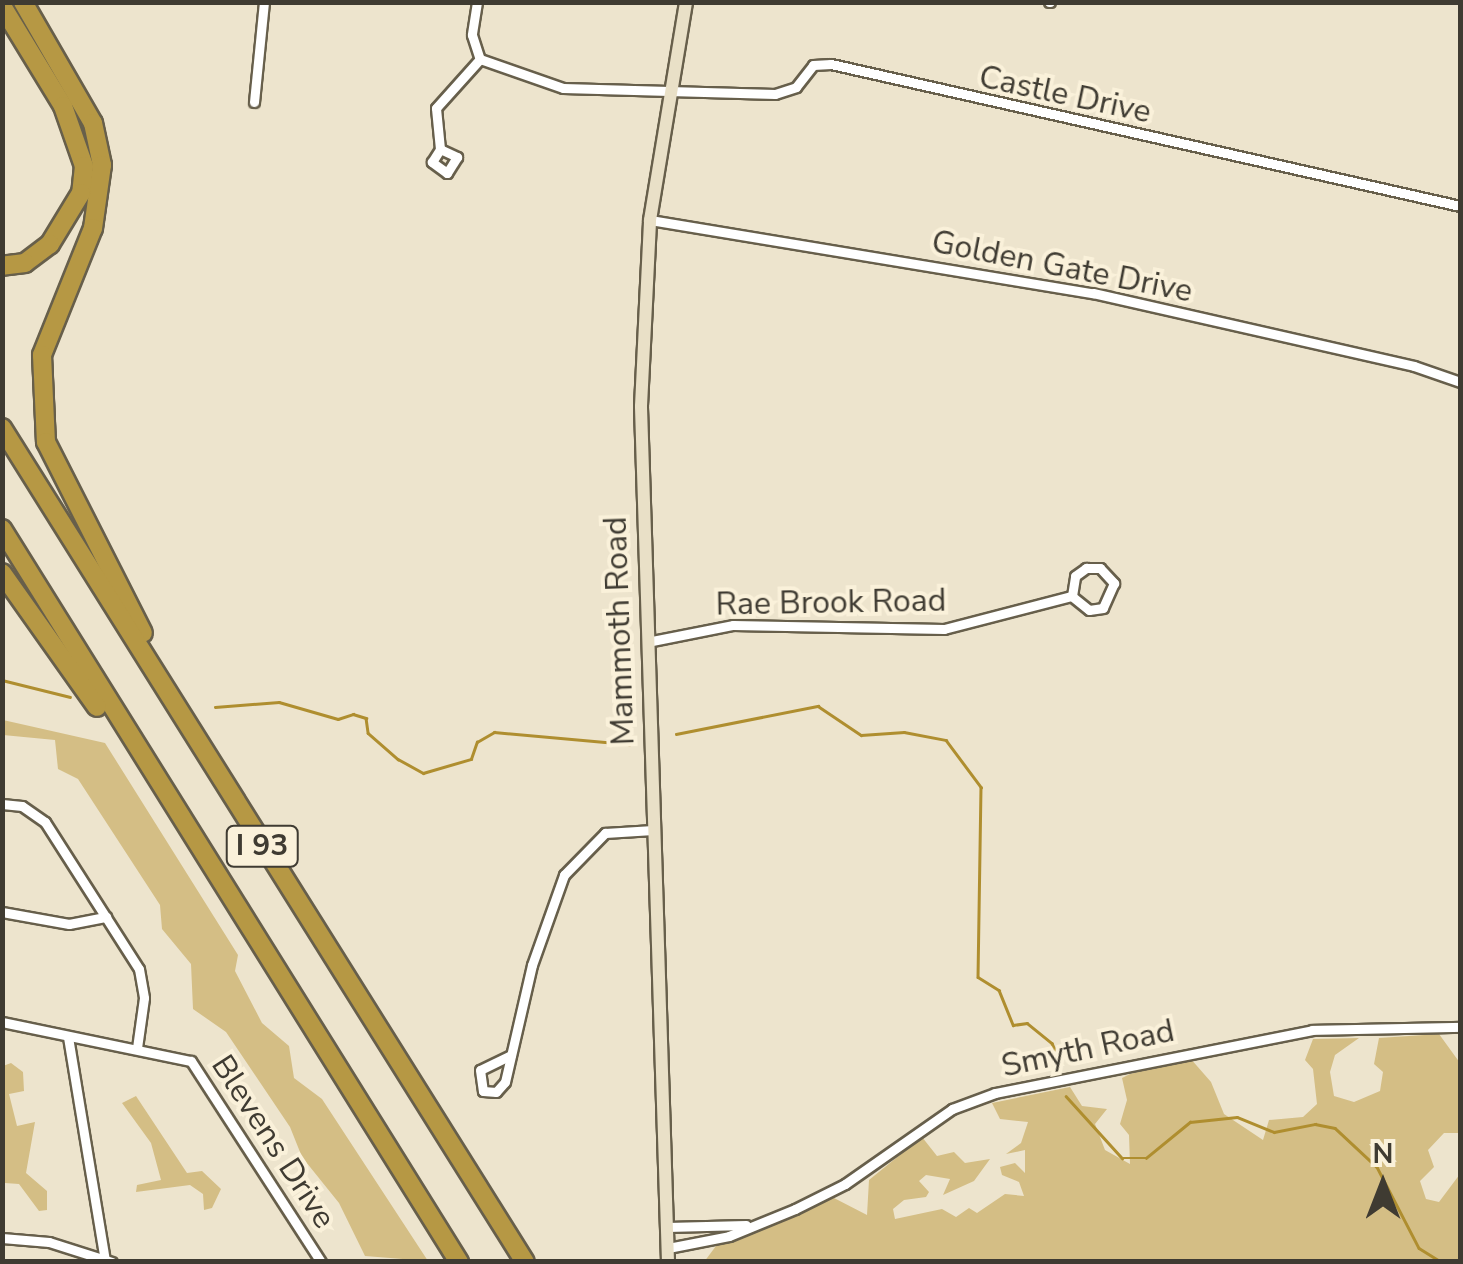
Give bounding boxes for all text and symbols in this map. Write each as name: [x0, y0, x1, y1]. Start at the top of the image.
street label: Castle Drive: [975, 58, 1155, 132]
street label: Golden Gate Drive: [928, 223, 1196, 311]
street label: Mammoth Road: [597, 516, 643, 746]
street label: Rae Brook Road: [715, 582, 947, 624]
road number: I 93: [224, 821, 300, 871]
street label: Smyth Road: [998, 1012, 1178, 1086]
street label: Blevens Drive: [203, 1048, 343, 1236]
north arrow: [1333, 1134, 1433, 1234]
text: N: [1373, 1135, 1393, 1173]

